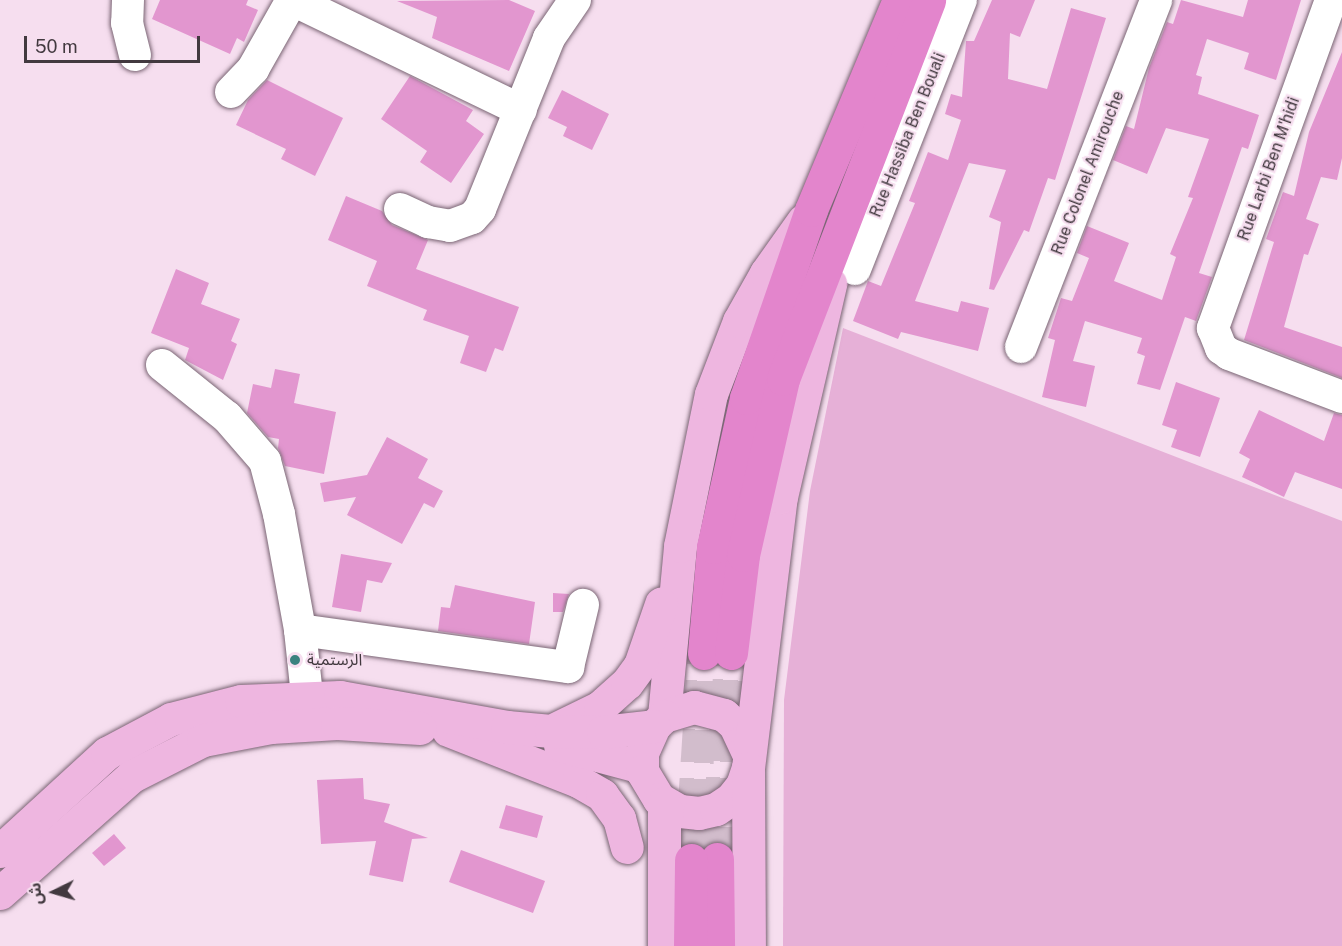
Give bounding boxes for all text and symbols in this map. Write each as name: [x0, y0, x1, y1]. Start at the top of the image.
scale bar: [27, 24, 202, 62]
text: 50 m: [35, 36, 78, 57]
street label: Rue Hassiba Ben Bouali: [866, 50, 950, 220]
street label: Rue Colonel Amirouche: [1048, 88, 1128, 258]
street label: Rue Larbi Ben M'hidi: [1234, 94, 1304, 244]
place label: الرستمية: [307, 650, 362, 670]
marker: الرستمية: [288, 653, 302, 667]
north arrow: [24, 862, 84, 922]
text: ش: [25, 882, 46, 905]

